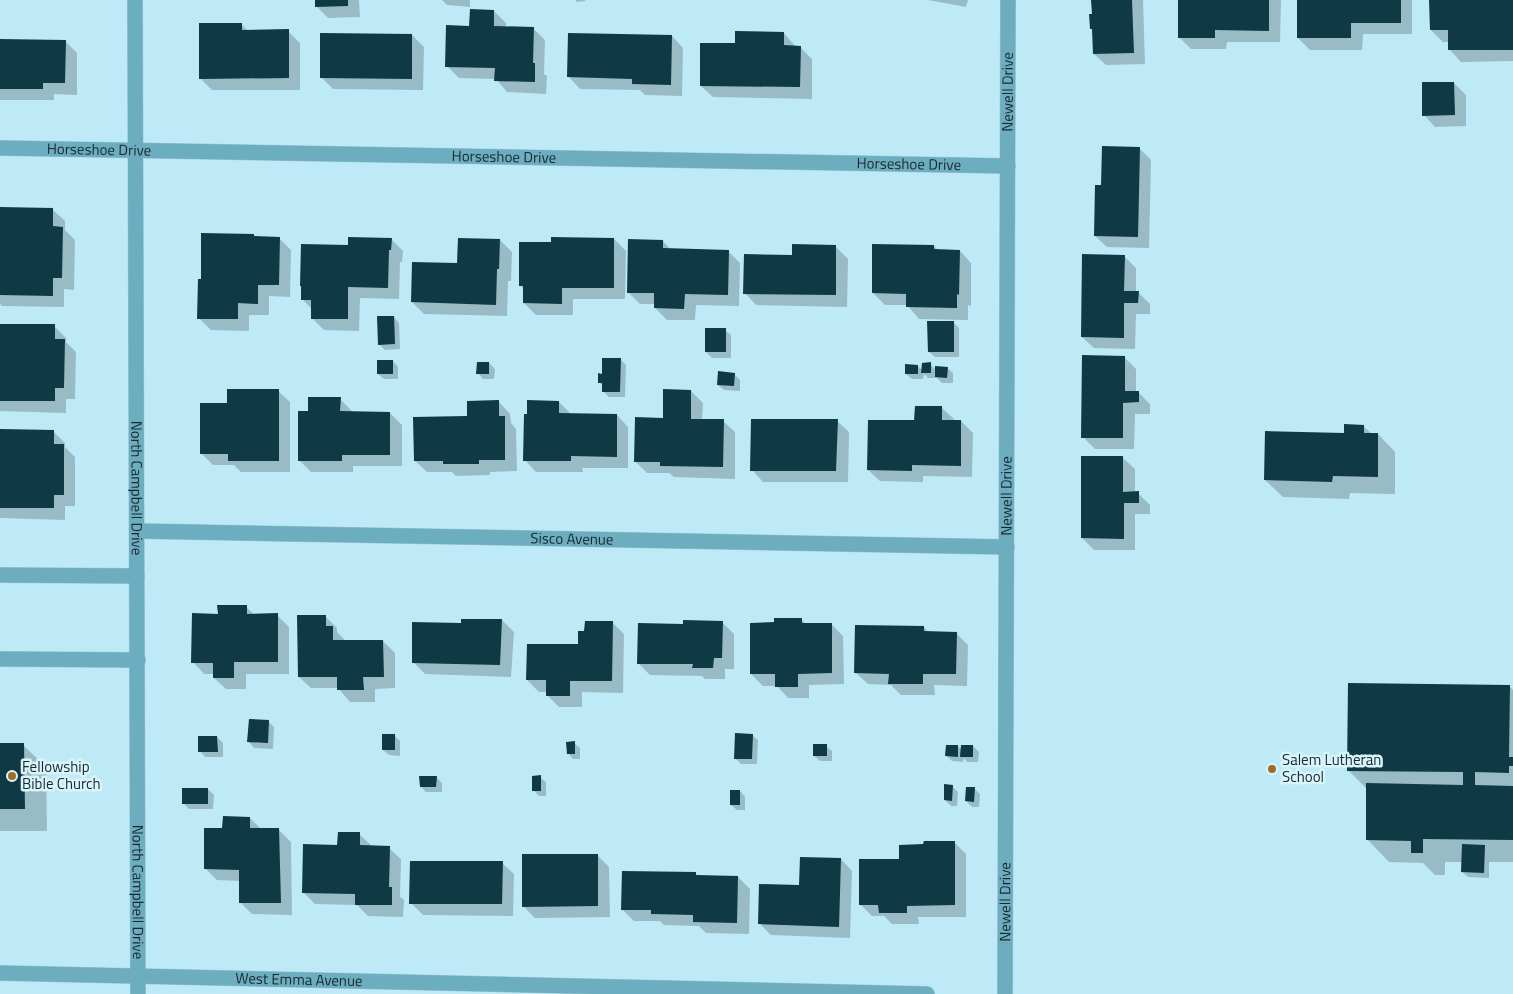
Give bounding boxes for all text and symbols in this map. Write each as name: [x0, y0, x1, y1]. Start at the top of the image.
street label: Newell Drive: [996, 52, 1019, 132]
street label: Horseshoe Drive: [47, 137, 151, 162]
street label: Horseshoe Drive: [451, 144, 556, 169]
street label: Horseshoe Drive: [856, 151, 961, 176]
street label: North Campbell Drive: [125, 421, 149, 555]
street label: Newell Drive: [994, 456, 1018, 536]
street label: Sisco Avenue: [530, 526, 614, 551]
place label: Salem Lutheran School: [1282, 748, 1381, 788]
place label: Fellowship Bible Church: [22, 755, 101, 795]
marker: Salem Lutheran School: [1266, 763, 1278, 775]
marker: Fellowship Bible Church: [6, 770, 18, 782]
street label: North Campbell Drive: [126, 825, 150, 959]
street label: Newell Drive: [993, 862, 1016, 942]
street label: West Emma Avenue: [235, 966, 363, 992]

